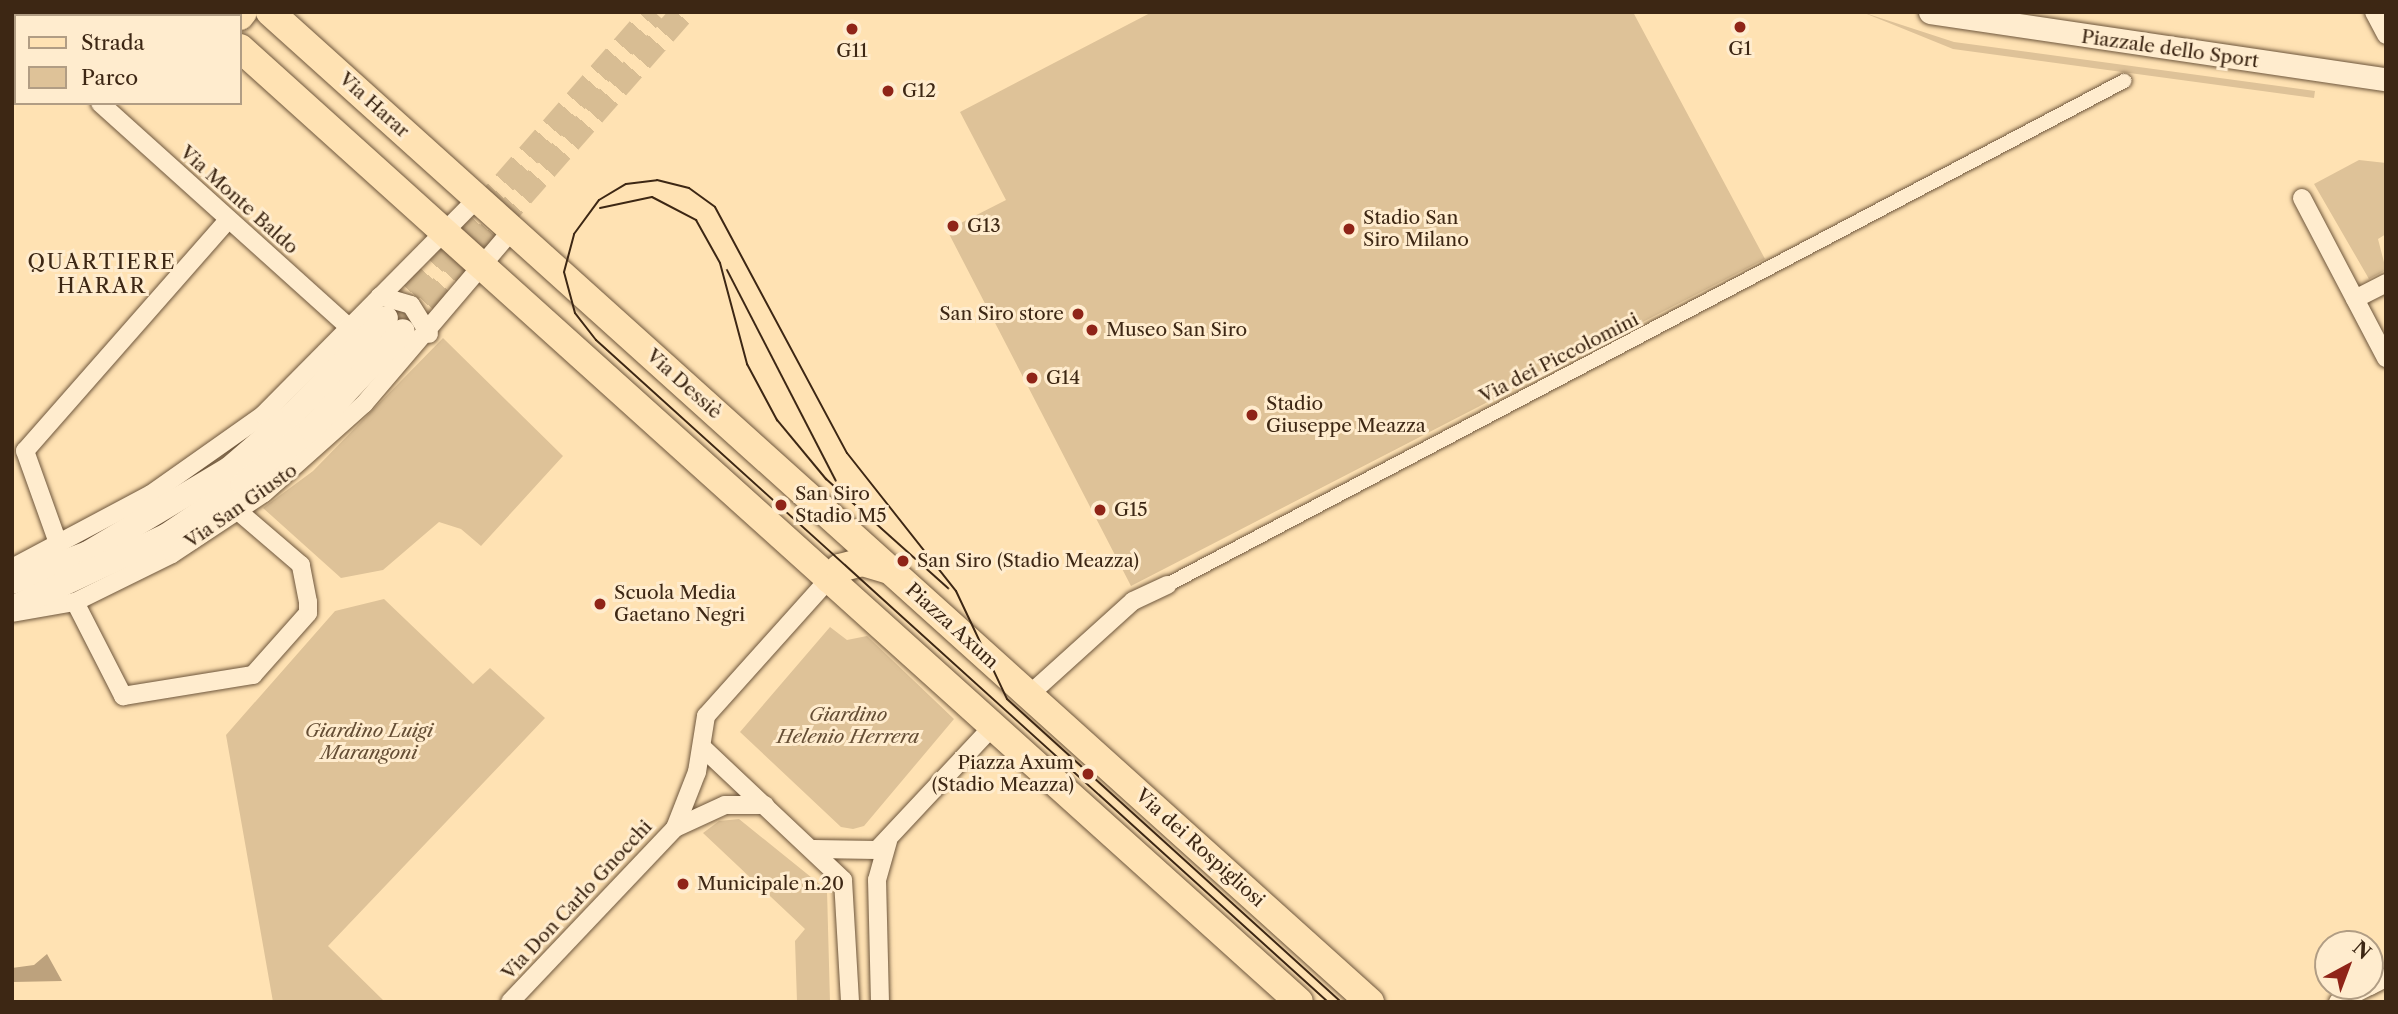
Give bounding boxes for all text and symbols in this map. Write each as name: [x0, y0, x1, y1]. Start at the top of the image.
legend: [14, 14, 242, 105]
marker: G1: [1732, 19, 1748, 35]
marker: G11: [844, 21, 860, 37]
street label: Piazzale dello Sport: [2080, 25, 2260, 73]
text: Strada: [81, 30, 145, 55]
place label: G1: [1728, 38, 1752, 60]
place label: G11: [836, 40, 868, 62]
text: Parco: [81, 65, 138, 90]
street label: Via Harar: [334, 68, 414, 142]
place label: G12: [902, 80, 936, 102]
marker: G12: [880, 83, 896, 99]
street label: Via Monte Baldo: [175, 141, 303, 259]
place label: Stadio San Siro Milano: [1363, 207, 1469, 251]
place label: G13: [967, 215, 1001, 237]
marker: G13: [945, 218, 961, 234]
marker: Stadio San Siro Milano: [1341, 221, 1357, 237]
district label: QUARTIERE HARAR: [29, 249, 175, 299]
place label: San Siro store: [939, 303, 1064, 325]
marker: San Siro store: [1070, 306, 1086, 322]
street label: Via dei Piccolomini: [1475, 308, 1643, 408]
place label: Museo San Siro: [1106, 319, 1247, 341]
marker: Museo San Siro: [1084, 322, 1100, 338]
street label: Via Dessiè: [642, 344, 726, 424]
place label: G14: [1046, 367, 1080, 389]
marker: G14: [1024, 370, 1040, 386]
place label: Stadio Giuseppe Meazza: [1266, 393, 1426, 437]
marker: Stadio Giuseppe Meazza: [1244, 407, 1260, 423]
street label: Via San Giusto: [180, 459, 302, 553]
place label: San Siro Stadio M5: [795, 483, 887, 527]
marker: San Siro Stadio M5: [773, 497, 789, 513]
place label: G15: [1114, 499, 1148, 521]
marker: G15: [1092, 502, 1108, 518]
place label: San Siro (Stadio Meazza): [917, 550, 1139, 572]
marker: San Siro (Stadio Meazza): [895, 553, 911, 569]
street label: Piazza Axum: [901, 578, 1003, 674]
place label: Scuola Media Gaetano Negri: [614, 582, 745, 626]
marker: Scuola Media Gaetano Negri: [592, 596, 608, 612]
park label: Giardino Helenio Herrera: [777, 704, 919, 748]
park label: Giardino Luigi Marangoni: [305, 720, 433, 764]
place label: Piazza Axum (Stadio Meazza): [932, 752, 1074, 796]
marker: Piazza Axum (Stadio Meazza): [1080, 766, 1096, 782]
street label: Via dei Rospigliosi: [1131, 784, 1269, 912]
street label: Via Don Carlo Gnocchi: [497, 815, 657, 985]
place label: Municipale n.20: [697, 873, 844, 895]
marker: Municipale n.20: [675, 876, 691, 892]
north arrow: [2314, 930, 2384, 1000]
text: N: [2348, 936, 2376, 964]

